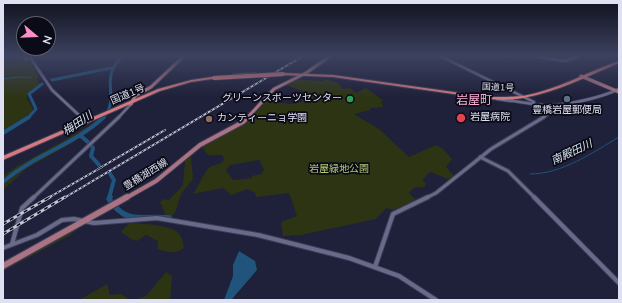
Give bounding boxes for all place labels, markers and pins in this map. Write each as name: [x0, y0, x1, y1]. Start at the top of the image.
place label: グリーンスポーツセンター: [222, 93, 342, 105]
marker: グリーンスポーツセンター: [345, 94, 355, 104]
marker: 豊橋岩屋郵便局: [562, 94, 572, 104]
place label: 豊橋岩屋郵便局: [532, 105, 602, 117]
marker: 岩屋病院: [455, 112, 467, 124]
place label: 岩屋病院: [470, 112, 510, 124]
place label: カンティーニョ学園: [217, 113, 307, 125]
marker: カンティーニョ学園: [204, 114, 214, 124]

